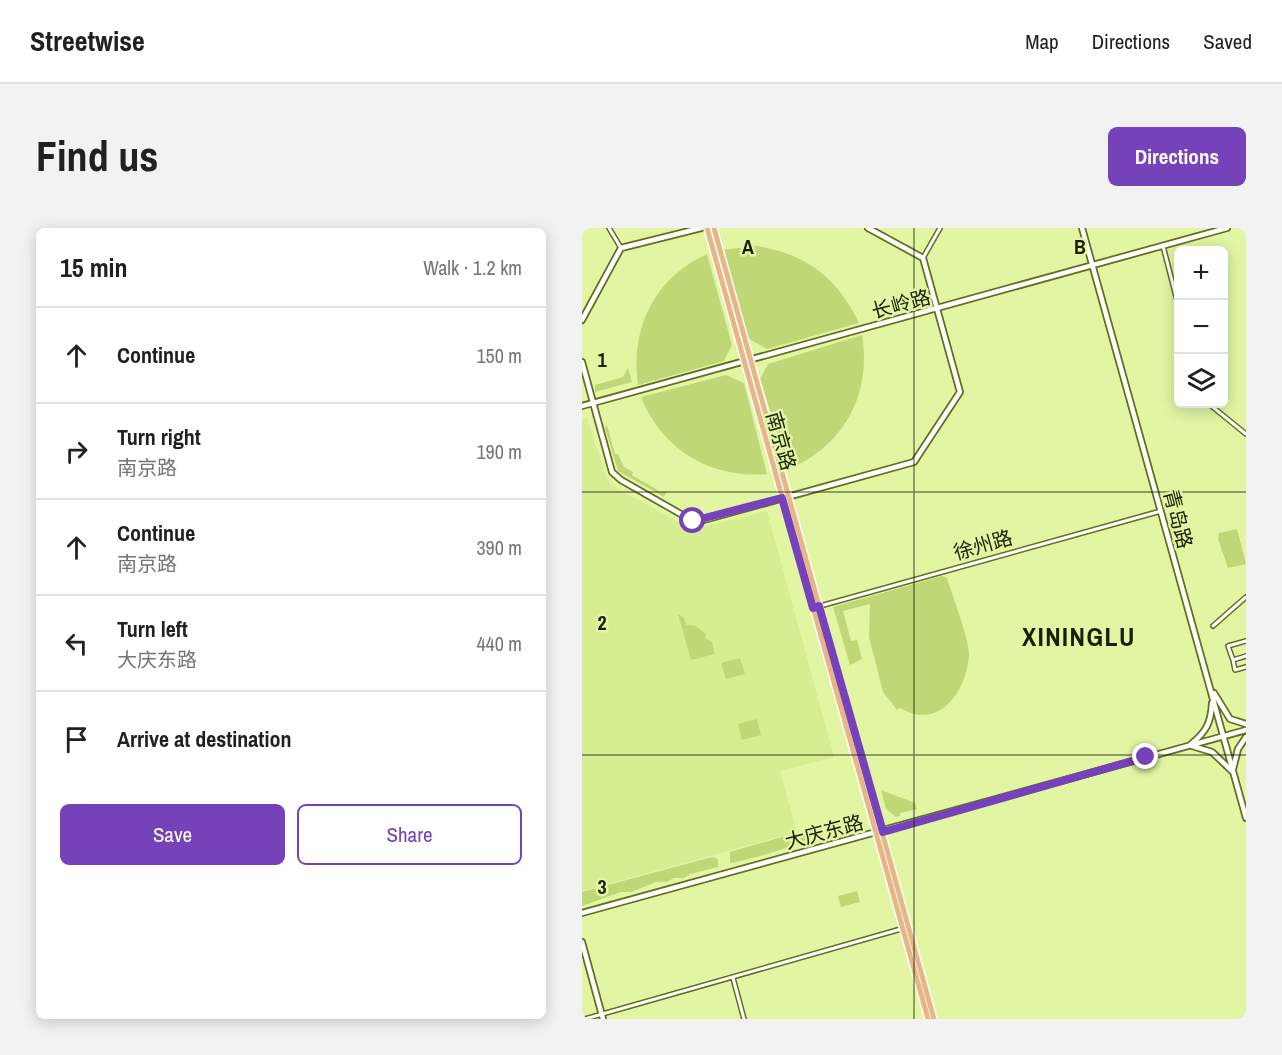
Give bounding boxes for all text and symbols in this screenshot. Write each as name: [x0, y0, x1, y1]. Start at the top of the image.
text: Streetwise: [30, 22, 145, 60]
text: Map: [1025, 27, 1059, 56]
text: Directions: [1092, 27, 1170, 56]
text: Saved: [1203, 27, 1252, 56]
button: Directions: [1108, 127, 1246, 186]
text: Find us: [36, 128, 158, 184]
text: A: [742, 233, 754, 260]
text: B: [1074, 233, 1086, 260]
map controls: [1174, 246, 1228, 408]
button: +: [1174, 246, 1228, 300]
text: 15 min: [60, 250, 128, 285]
text: Walk · 1.2 km: [423, 254, 522, 281]
street label: 长岭路: [868, 283, 933, 324]
button: −: [1174, 300, 1228, 354]
icon: ahead: [60, 339, 93, 372]
text: Continue: [117, 340, 195, 370]
text: 150 m: [476, 342, 522, 369]
text: 1: [597, 346, 607, 373]
button: layers: [1174, 354, 1228, 408]
street label: 南京路: [760, 408, 803, 473]
text: Turn right: [117, 422, 201, 452]
icon: right: [60, 435, 93, 468]
text: 190 m: [476, 438, 522, 465]
text: 南京路: [117, 454, 177, 481]
street label: 青岛路: [1158, 486, 1199, 551]
route start: [679, 507, 705, 533]
text: Continue: [117, 518, 195, 548]
street label: 徐州路: [950, 523, 1015, 566]
icon: ahead: [60, 531, 93, 564]
text: 390 m: [476, 534, 522, 561]
text: 南京路: [117, 550, 177, 577]
text: 2: [597, 609, 607, 636]
text: Turn left: [117, 614, 188, 644]
district label: XININGLU: [1022, 619, 1136, 654]
icon: left: [60, 627, 93, 660]
text: 440 m: [476, 630, 522, 657]
text: 大庆东路: [117, 646, 197, 673]
icon: arrive: [60, 723, 93, 756]
text: Arrive at destination: [117, 724, 291, 754]
route end: [1132, 743, 1158, 769]
button: Save: [60, 804, 285, 865]
button: Share: [297, 804, 522, 865]
street label: 大庆东路: [782, 808, 866, 855]
text: 3: [597, 873, 607, 900]

